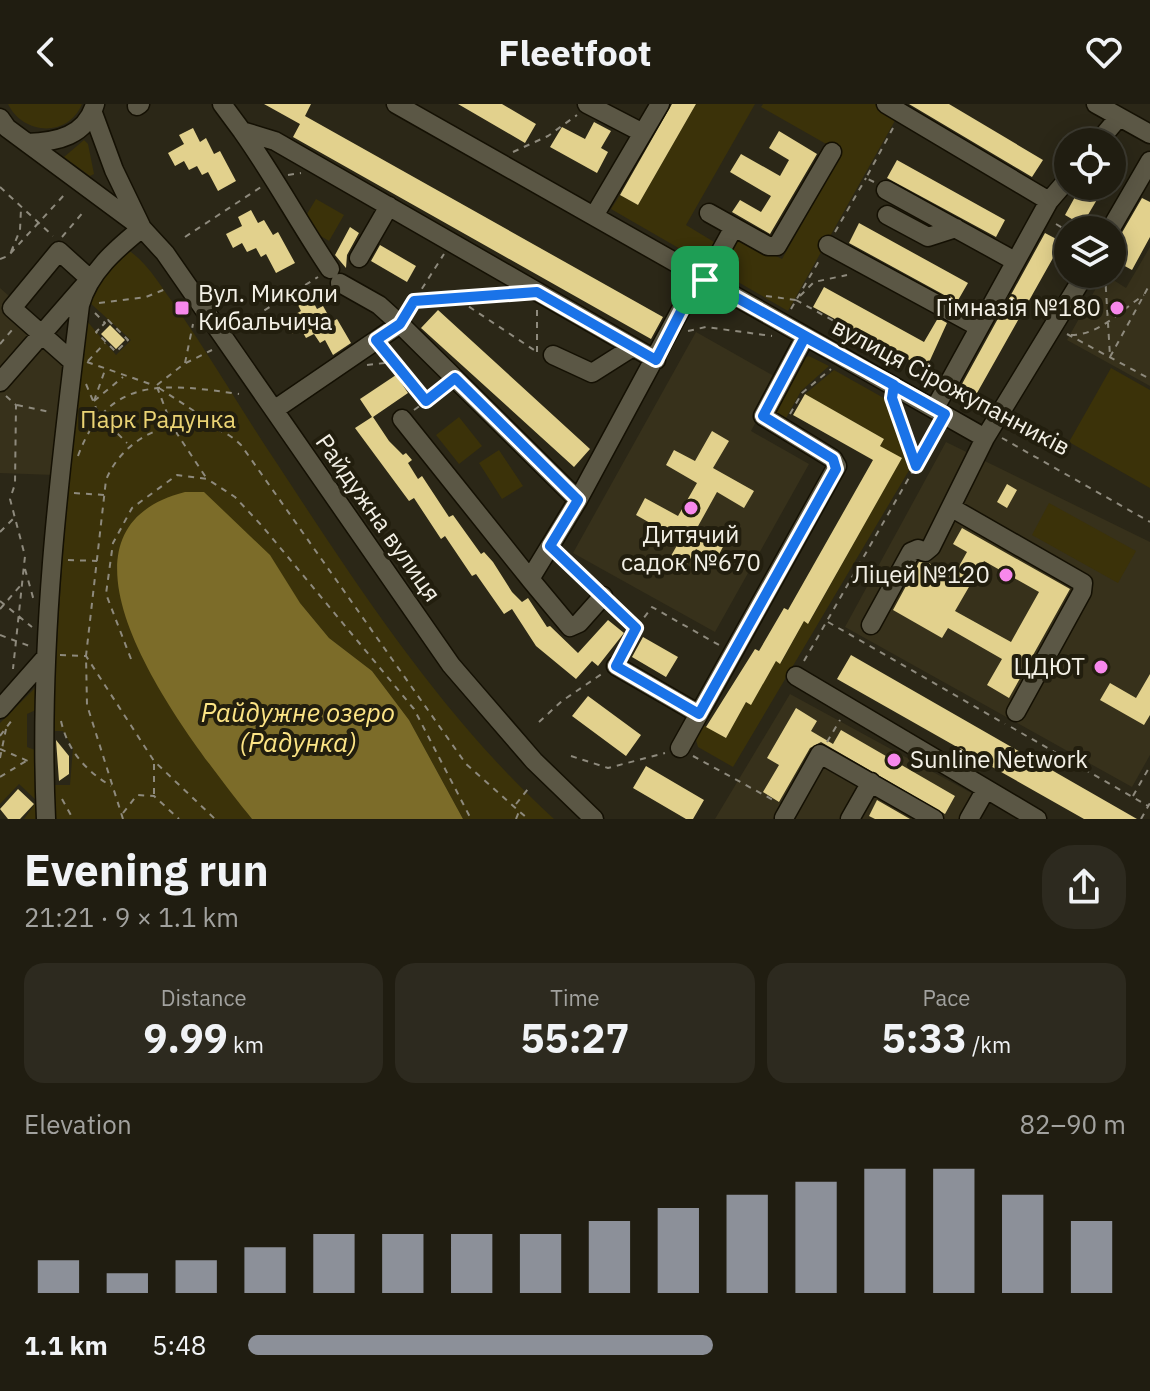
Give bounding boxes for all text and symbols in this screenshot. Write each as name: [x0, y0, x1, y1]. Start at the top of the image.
text: Fleetfoot: [498, 29, 652, 76]
icon: back: [24, 30, 68, 74]
icon: heart: [1082, 30, 1126, 74]
map controls: [1054, 128, 1126, 288]
button: locate: [1054, 128, 1126, 200]
button: layers: [1054, 216, 1126, 288]
pin: [671, 246, 739, 314]
icon: arrive: [683, 258, 727, 302]
place label: Вул. Миколи Кибальчича: [198, 277, 338, 337]
place label: Гімназія №180: [936, 291, 1101, 323]
marker: Вул. Миколи Кибальчича: [173, 299, 191, 317]
marker: Гімназія №180: [1108, 299, 1126, 317]
street label: вулиця Сірожупанників: [827, 310, 1076, 462]
park label: Парк Радунка: [80, 403, 236, 435]
street label: Райдужна вулиця: [309, 427, 449, 608]
marker: Дитячий садок №670: [682, 499, 700, 517]
place label: Дитячий садок №670: [621, 518, 761, 578]
place label: Ліцей №120: [852, 558, 990, 590]
marker: Ліцей №120: [997, 566, 1015, 584]
place label: ЦДЮТ: [1014, 650, 1085, 682]
marker: ЦДЮТ: [1092, 658, 1110, 676]
water label: Райдужне озеро (Радунка): [201, 695, 395, 759]
place label: Sunline Network: [910, 743, 1088, 775]
marker: Sunline Network: [885, 751, 903, 769]
text: Evening run: [24, 841, 269, 898]
button: share: [1042, 845, 1126, 929]
text: 21:21 · 9 × 1.1 km: [24, 900, 239, 934]
text: Distance: [161, 983, 247, 1012]
text: Time: [550, 983, 600, 1012]
text: Pace: [922, 983, 970, 1012]
text: 9.99: [143, 1012, 228, 1064]
text: 55:27: [520, 1012, 630, 1064]
text: 5:33: [882, 1012, 967, 1064]
text: km: [228, 1030, 264, 1059]
text: /km: [967, 1030, 1011, 1059]
text: Elevation: [24, 1107, 132, 1141]
text: 82–90 m: [1019, 1107, 1126, 1141]
text: 1.1 km: [24, 1328, 108, 1362]
text: 5:48: [152, 1328, 206, 1362]

